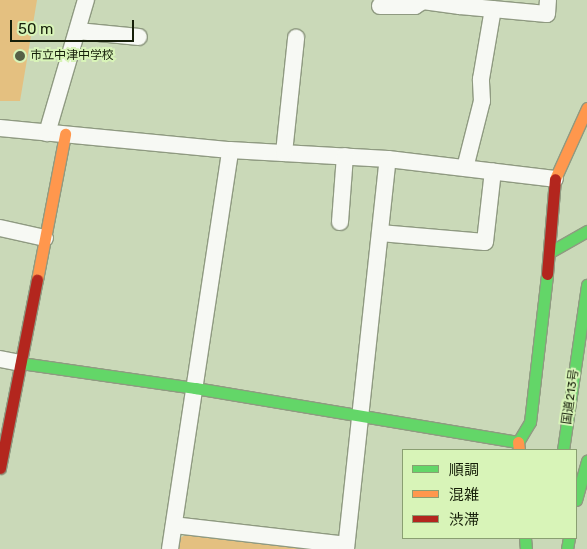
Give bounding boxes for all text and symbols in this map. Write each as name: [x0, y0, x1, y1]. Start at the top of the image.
scale bar: [12, 10, 136, 42]
text: 50 m: [18, 20, 53, 38]
place label: 市立中津中学校: [30, 49, 114, 63]
marker: 市立中津中学校: [14, 50, 26, 62]
street label: 国道213号: [560, 369, 582, 425]
legend: [402, 449, 577, 539]
text: 順調: [449, 461, 479, 479]
text: 混雑: [449, 486, 479, 504]
text: 渋滞: [449, 511, 479, 529]

